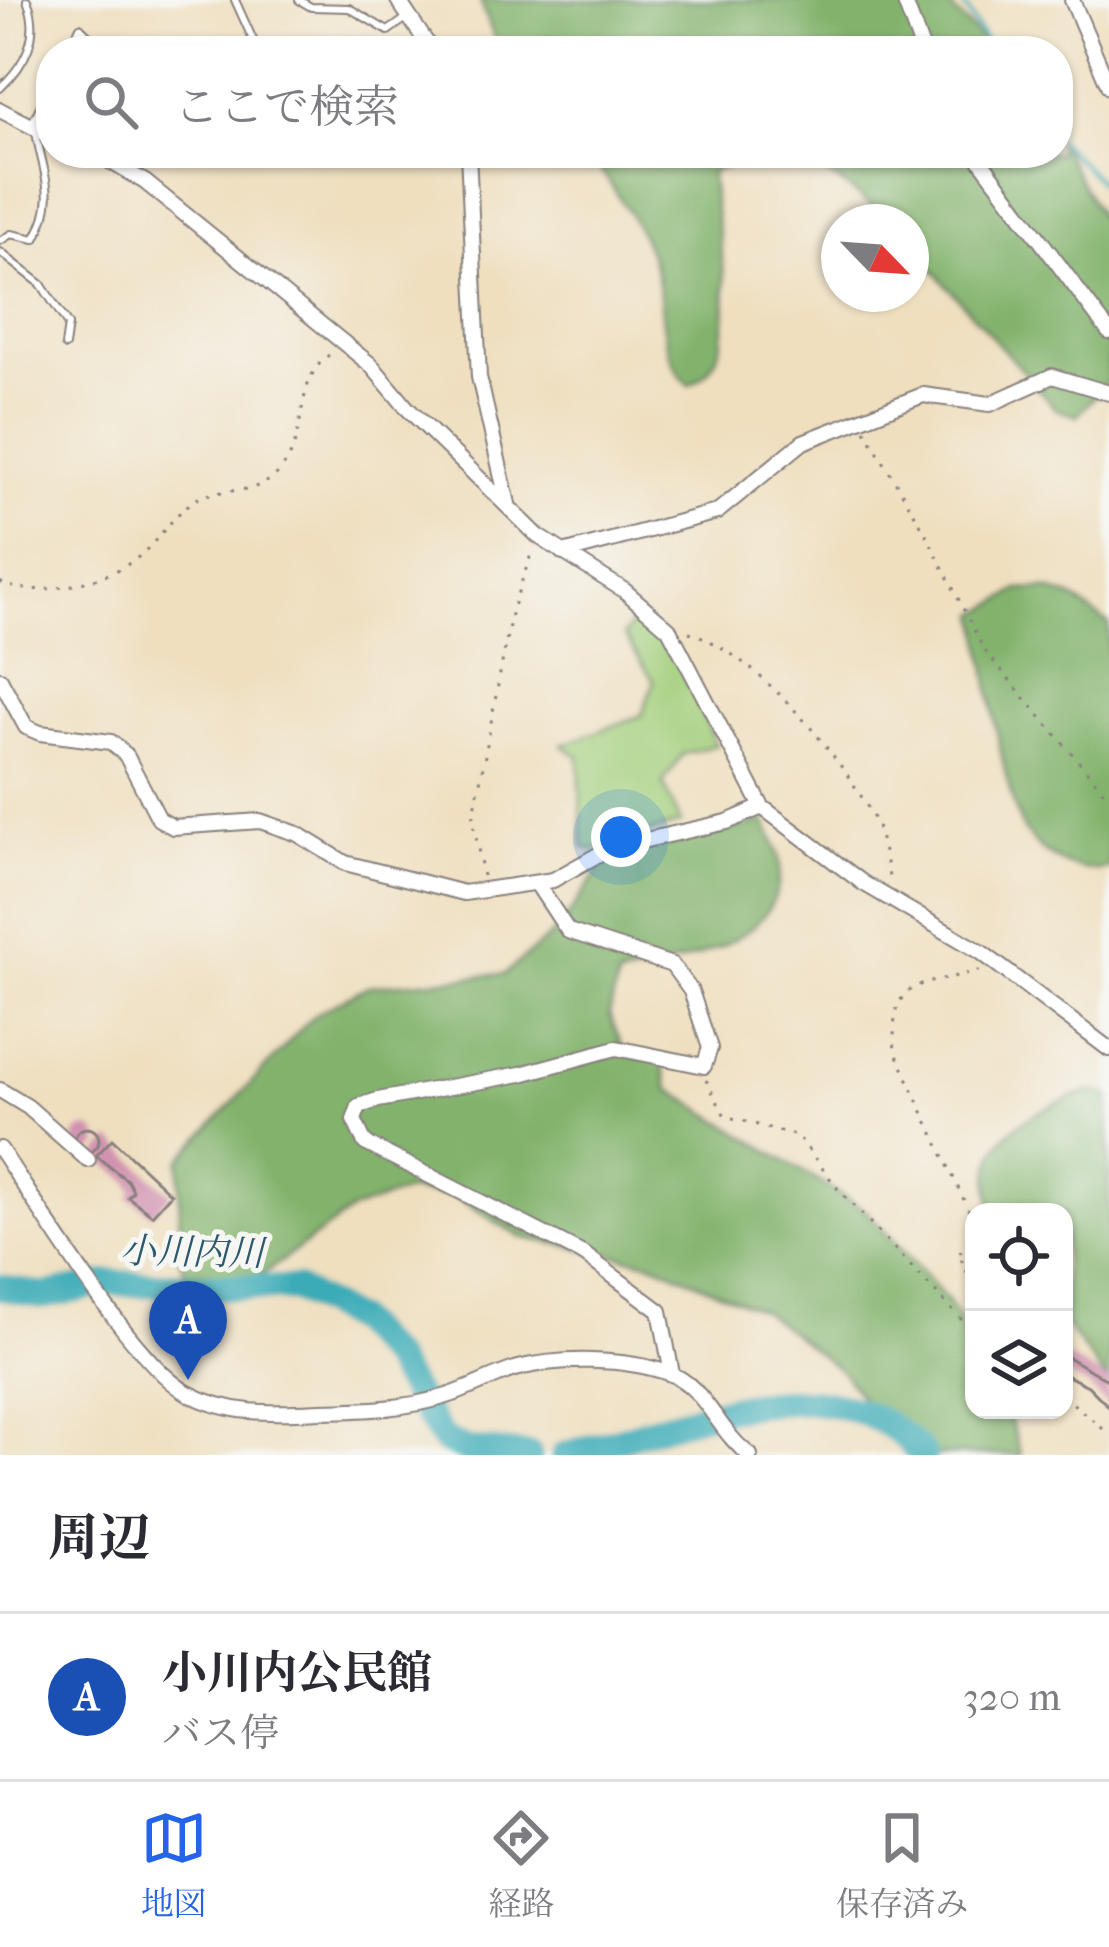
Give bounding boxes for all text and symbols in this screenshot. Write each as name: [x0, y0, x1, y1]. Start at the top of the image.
search box: [36, 36, 1073, 168]
icon: search: [78, 69, 144, 135]
text: ここで検索: [174, 81, 399, 134]
north arrow: [821, 204, 929, 312]
your location: [591, 807, 651, 867]
map controls: [965, 1203, 1073, 1419]
button: locate: [965, 1203, 1073, 1311]
water label: 小川内川: [120, 1230, 268, 1274]
pin: A: [149, 1281, 227, 1380]
button: layers: [965, 1311, 1073, 1419]
text: 周辺: [48, 1508, 150, 1568]
text: 小川内公民館: [162, 1647, 432, 1700]
text: A: [74, 1674, 100, 1720]
text: 320 m: [963, 1674, 1061, 1720]
text: バス停: [162, 1710, 279, 1756]
tab: 地図: [141, 1805, 207, 1924]
tab: 経路: [488, 1805, 554, 1924]
tab: 保存済み: [836, 1805, 968, 1924]

